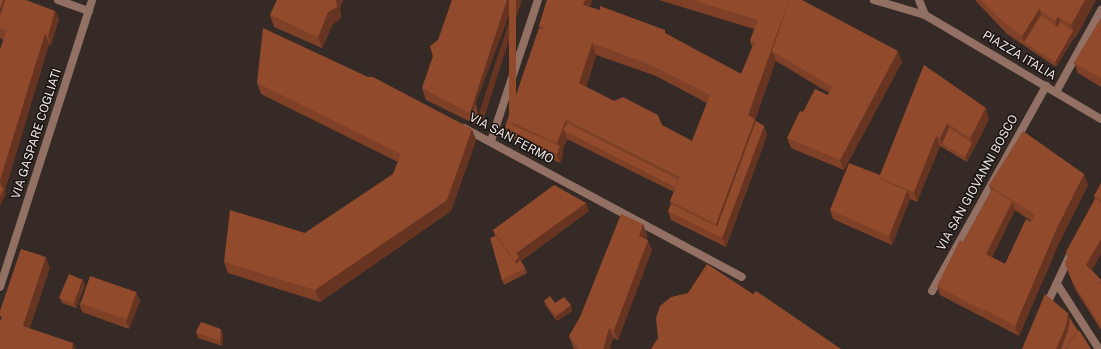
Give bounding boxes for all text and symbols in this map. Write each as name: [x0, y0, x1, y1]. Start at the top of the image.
street label: PIAZZA ITALIA: [980, 28, 1058, 84]
street label: VIA GASPARE COGLIATI: [9, 67, 65, 201]
street label: VIA SAN FERMO: [466, 111, 556, 167]
street label: VIA SAN GIOVANNI BOSCO: [935, 112, 1021, 254]

